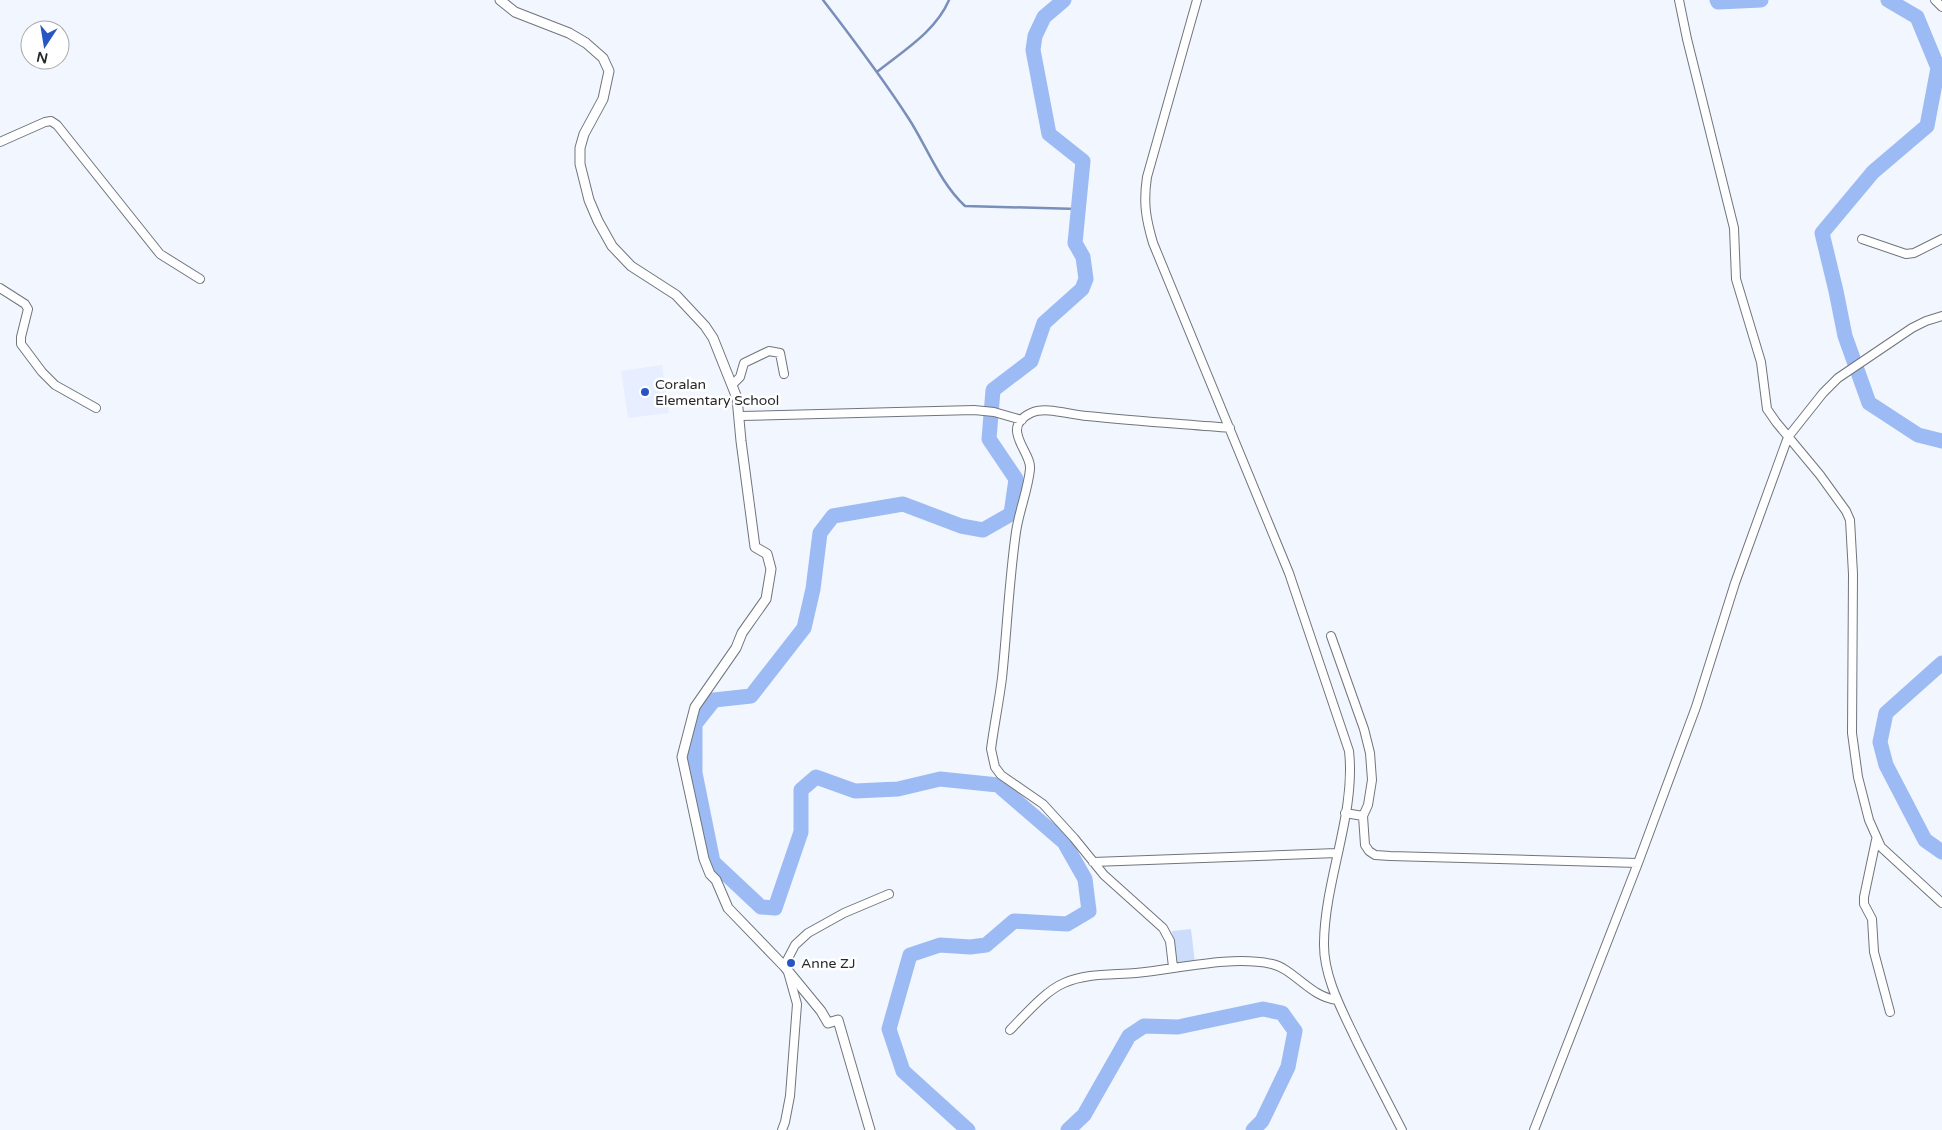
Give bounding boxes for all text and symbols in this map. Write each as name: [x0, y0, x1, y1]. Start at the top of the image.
north arrow: [20, 20, 70, 70]
text: N: [35, 48, 50, 67]
place label: Coralan Elementary School: [655, 376, 779, 409]
marker: Coralan Elementary School: [639, 386, 651, 398]
place label: Anne ZJ: [801, 955, 855, 972]
marker: Anne ZJ: [785, 957, 797, 969]

